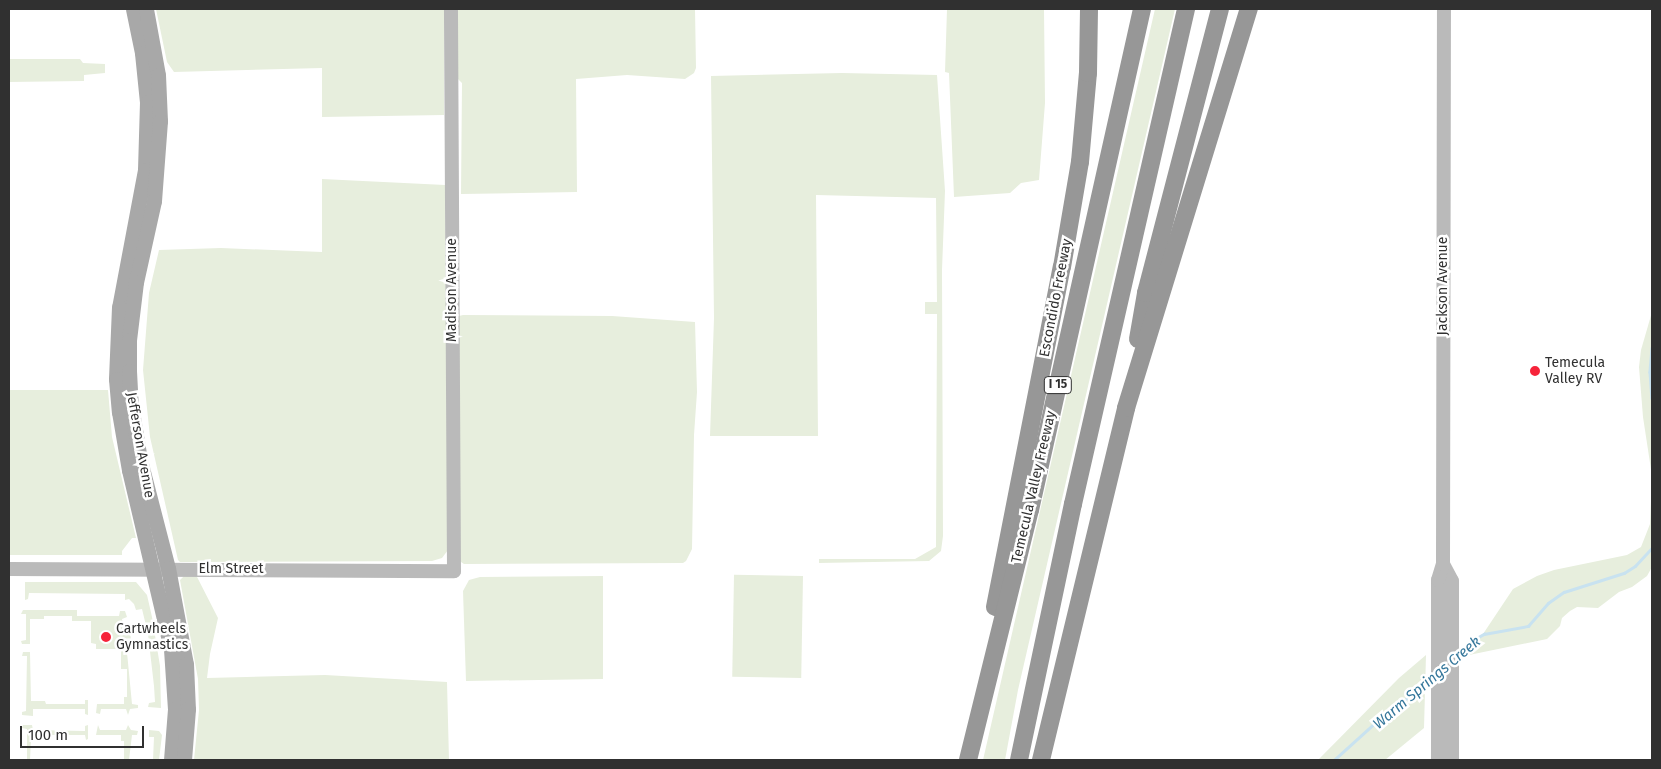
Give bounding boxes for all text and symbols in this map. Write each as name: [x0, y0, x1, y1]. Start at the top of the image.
street label: Escondido Freeway: [1036, 237, 1076, 359]
street label: Jackson Avenue: [1435, 237, 1451, 335]
street label: Madison Avenue: [444, 238, 460, 342]
place label: Temecula Valley RV: [1545, 355, 1605, 388]
marker: Temecula Valley RV: [1529, 365, 1541, 377]
road number: I 15: [1043, 376, 1073, 394]
street label: Jefferson Avenue: [122, 391, 158, 499]
street label: Temecula Valley Freeway: [1008, 409, 1060, 565]
street label: Elm Street: [198, 561, 264, 577]
place label: Cartwheels Gymnastics: [116, 621, 188, 654]
marker: Cartwheels Gymnastics: [100, 631, 112, 643]
water label: Warm Springs Creek: [1370, 633, 1484, 733]
scale bar: [22, 716, 146, 748]
text: 100 m: [28, 726, 68, 744]

